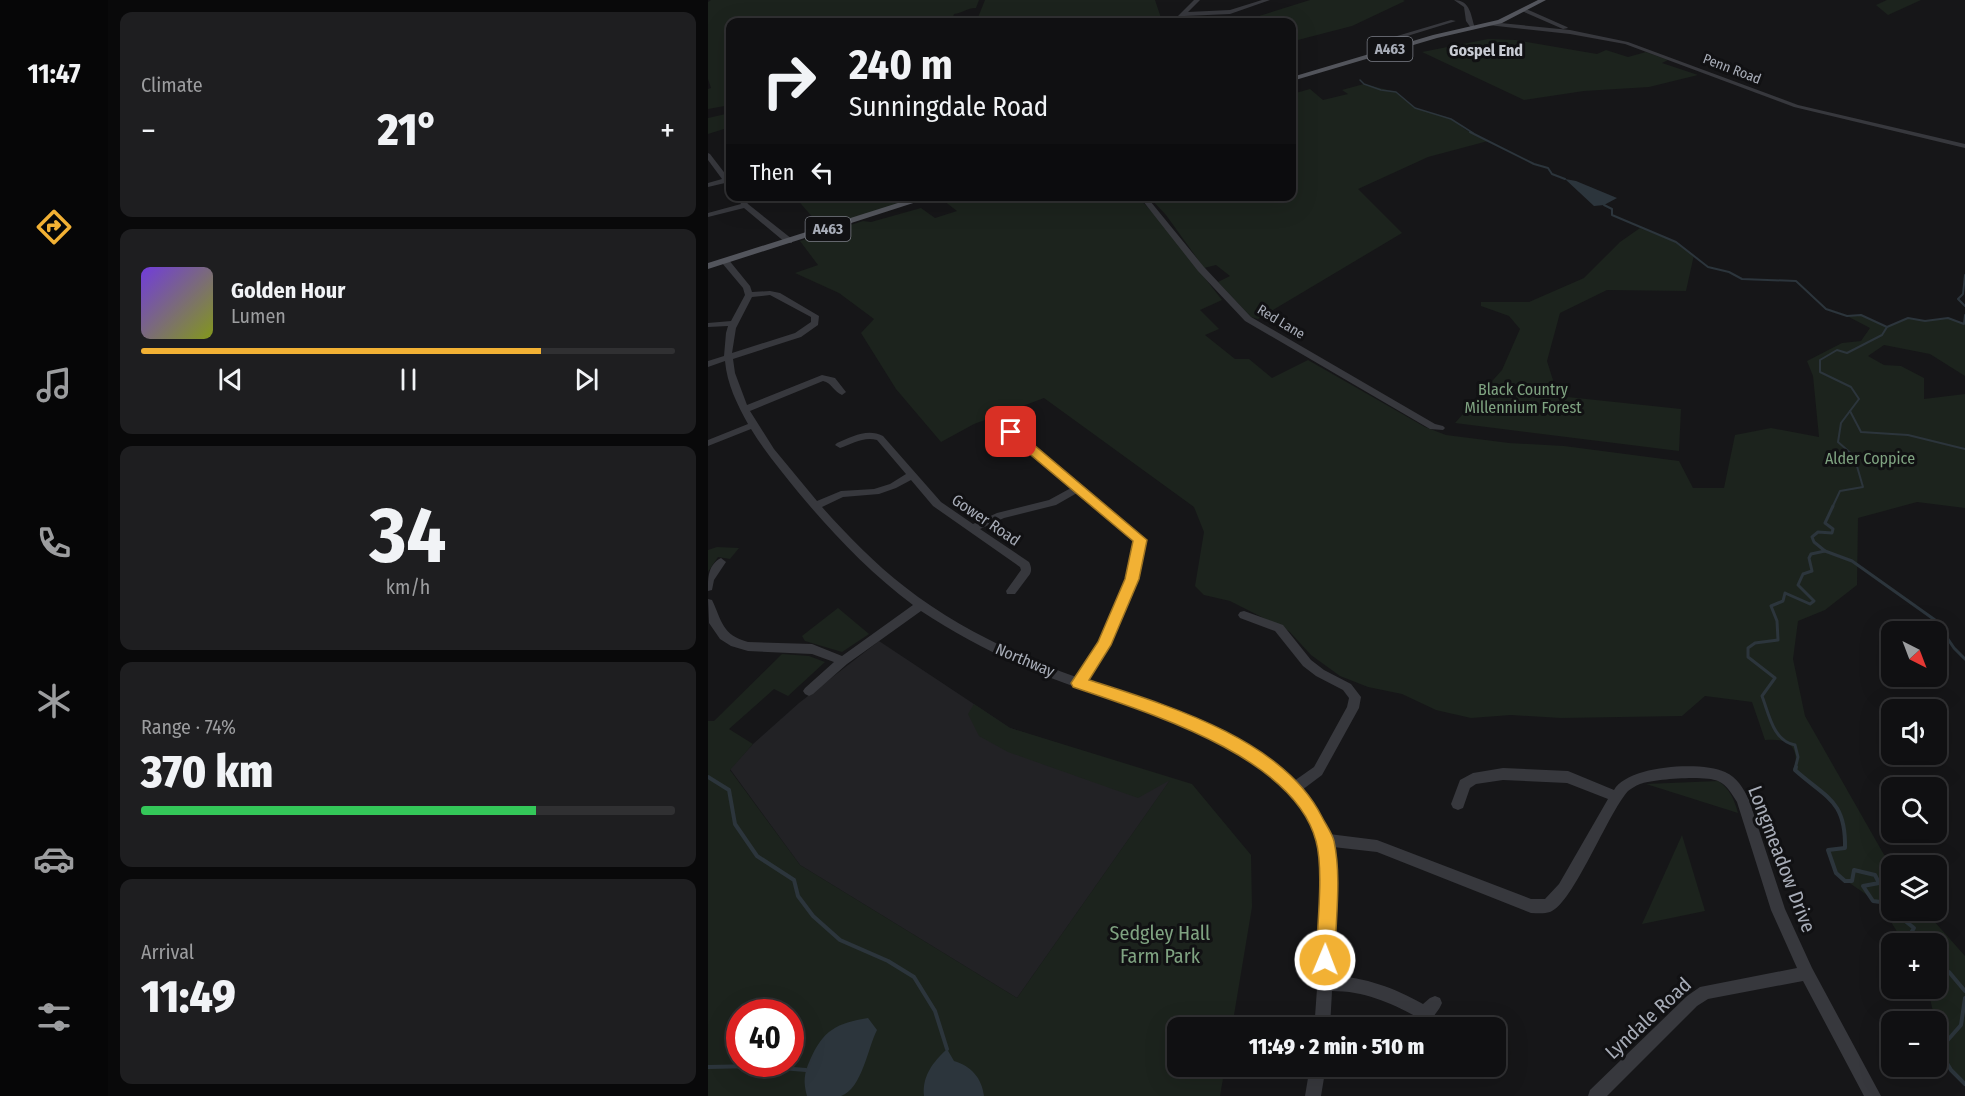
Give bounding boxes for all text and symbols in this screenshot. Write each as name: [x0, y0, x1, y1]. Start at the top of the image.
road number: A463: [1368, 37, 1412, 61]
text: 240 m: [849, 40, 953, 90]
district label: Gospel End: [1449, 41, 1523, 60]
icon: right: [750, 42, 828, 120]
street label: Penn Road: [1701, 50, 1763, 88]
text: 11:47: [27, 58, 81, 90]
text: Climate: [141, 73, 203, 97]
text: Sunningdale Road: [849, 91, 1048, 123]
text: 21°: [377, 103, 438, 157]
text: −: [141, 111, 156, 151]
text: +: [660, 111, 675, 151]
icon: left: [806, 156, 839, 189]
text: Then: [750, 159, 794, 186]
icon: directions: [33, 206, 75, 248]
road number: A463: [806, 217, 850, 241]
text: Golden Hour: [231, 277, 345, 304]
street label: Red Lane: [1254, 301, 1308, 343]
text: Lumen: [231, 304, 286, 328]
icon: previous: [214, 363, 247, 396]
icon: pause: [392, 363, 425, 396]
icon: next: [570, 363, 603, 396]
icon: music: [33, 364, 75, 406]
park label: Black Country Millennium Forest: [1465, 380, 1582, 417]
pin: [985, 406, 1036, 457]
icon: arrive: [994, 415, 1027, 448]
park label: Alder Coppice: [1825, 449, 1915, 468]
text: 34: [370, 489, 446, 583]
street label: Gower Road: [948, 490, 1024, 550]
icon: phone: [33, 522, 75, 564]
text: km/h: [386, 575, 430, 599]
north arrow: [1881, 621, 1947, 687]
map controls: [1881, 621, 1947, 1077]
street label: Northway: [993, 639, 1058, 681]
icon: climate: [33, 680, 75, 722]
button: sound: [1881, 699, 1947, 765]
text: Range · 74%: [141, 715, 236, 739]
text: 370 km: [141, 745, 273, 799]
button: search: [1881, 777, 1947, 843]
street label: Longmeadow Drive: [1743, 782, 1821, 936]
icon: car: [33, 838, 75, 880]
button: layers: [1881, 855, 1947, 921]
park label: Sedgley Hall Farm Park: [1110, 921, 1210, 968]
position arrow: [1293, 928, 1357, 992]
button: +: [1881, 933, 1947, 999]
text: Arrival: [141, 940, 194, 964]
text: 11:49: [141, 970, 236, 1024]
street label: Lyndale Road: [1600, 972, 1696, 1064]
icon: filters: [33, 996, 75, 1038]
speed limit sign: 40: [726, 999, 804, 1077]
button: −: [1881, 1011, 1947, 1077]
text: 11:49 · 2 min · 510 m: [1249, 1033, 1424, 1060]

